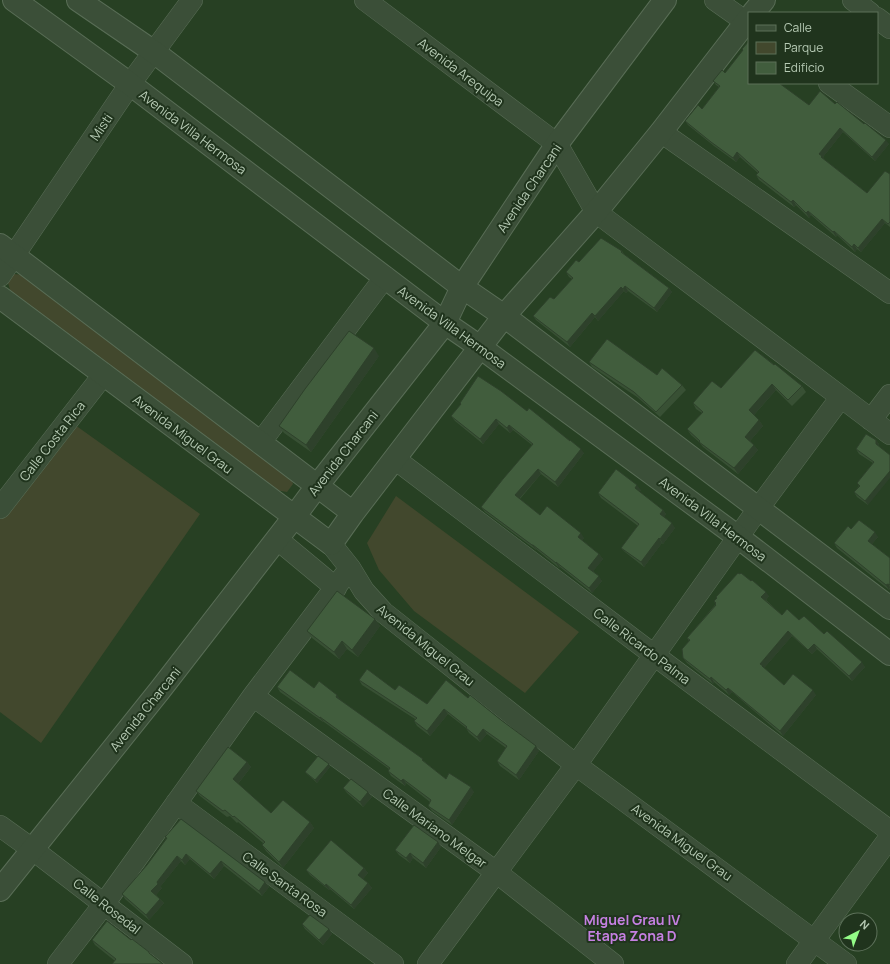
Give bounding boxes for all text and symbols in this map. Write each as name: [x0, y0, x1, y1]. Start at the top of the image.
legend: [748, 12, 878, 84]
text: Calle: [784, 19, 812, 36]
street label: Avenida Arequipa: [414, 34, 508, 110]
text: Parque: [784, 39, 823, 56]
text: Edificio: [784, 59, 824, 76]
street label: Avenida Villa Hermosa: [136, 86, 250, 178]
street label: Misti: [85, 110, 117, 144]
street label: Avenida Charcani: [493, 140, 565, 236]
street label: Avenida Villa Hermosa: [394, 281, 510, 373]
street label: Avenida Miguel Grau: [129, 390, 237, 478]
street label: Calle Costa Rica: [15, 397, 89, 485]
street label: Avenida Charcani: [304, 407, 382, 499]
street label: Avenida Villa Hermosa: [656, 473, 770, 565]
street label: Avenida Miguel Grau: [373, 600, 479, 690]
street label: Calle Ricardo Palma: [590, 604, 694, 688]
street label: Avenida Charcani: [105, 663, 185, 755]
street label: Calle Mariano Melgar: [379, 784, 491, 872]
street label: Avenida Miguel Grau: [628, 799, 736, 885]
street label: Calle Santa Rosa: [239, 847, 331, 921]
street label: Calle Rosedal: [70, 874, 144, 938]
district label: Miguel Grau IV Etapa Zona D: [584, 910, 680, 945]
north arrow: [838, 912, 878, 952]
text: N: [857, 916, 873, 932]

